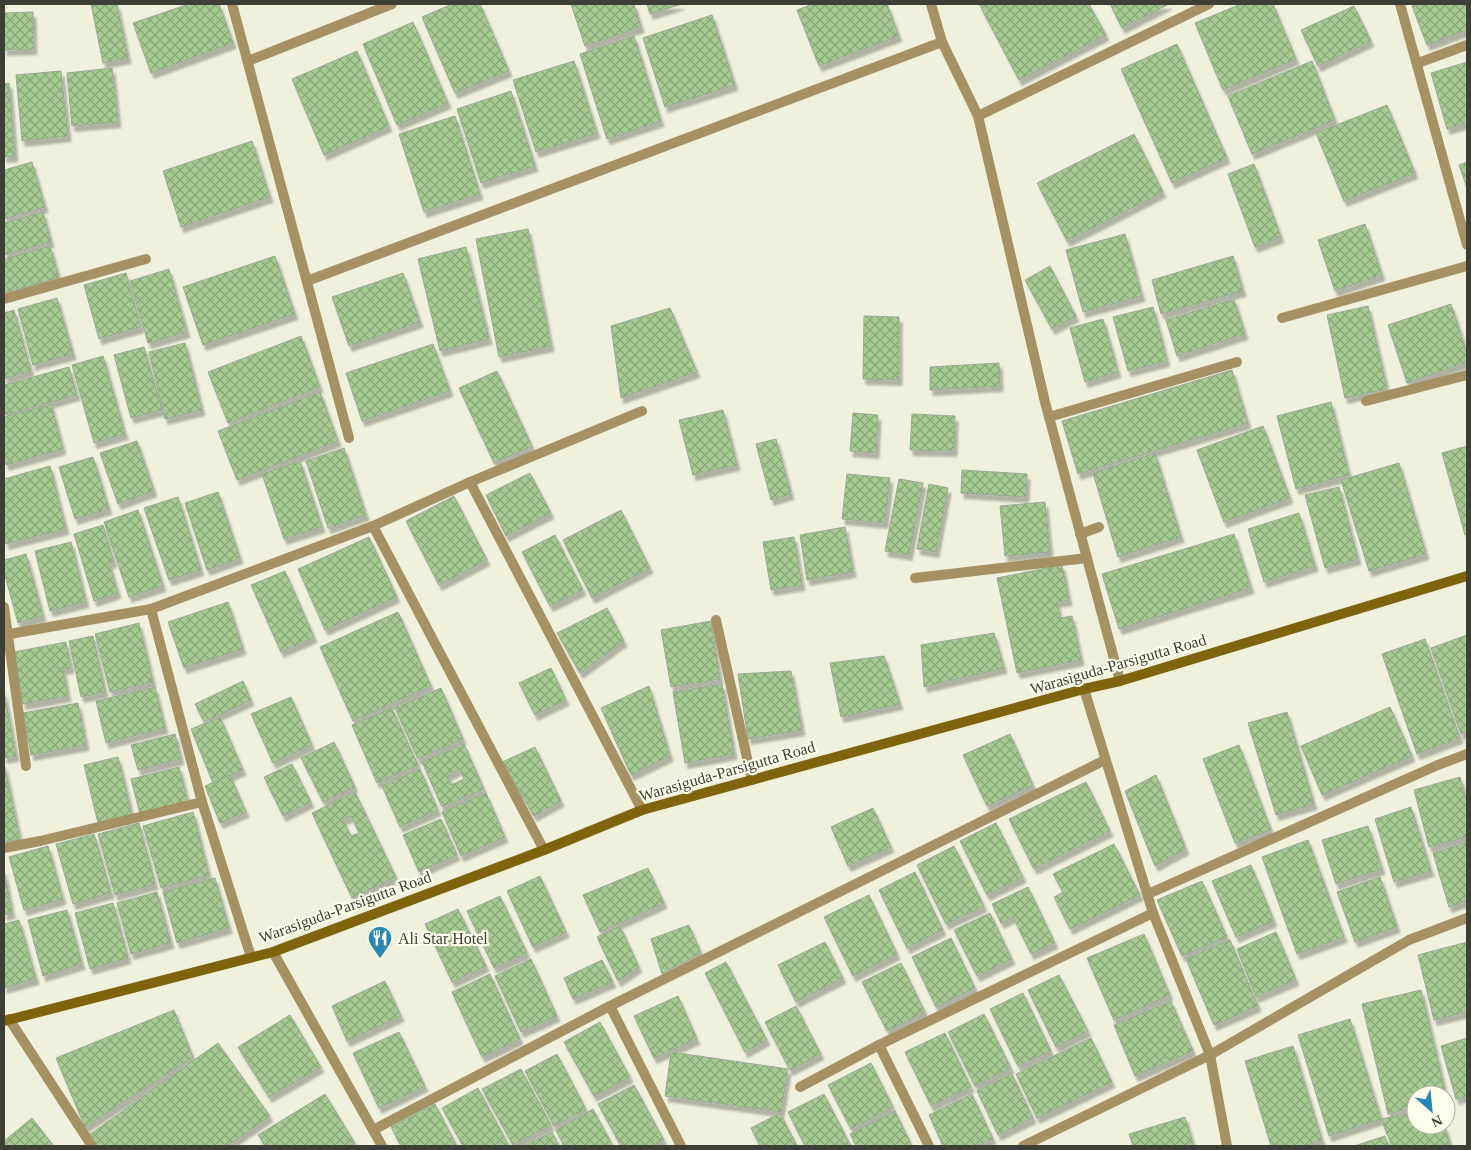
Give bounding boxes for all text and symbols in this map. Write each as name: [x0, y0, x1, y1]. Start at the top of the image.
street label: Warasiguda-Parsigutta Road: [1028, 631, 1208, 698]
street label: Warasiguda-Parsigutta Road: [637, 738, 817, 805]
street label: Warasiguda-Parsigutta Road: [256, 868, 434, 947]
restaurant icon: Ali Star Hotel: [367, 925, 393, 959]
place label: Ali Star Hotel: [398, 930, 488, 947]
north arrow: [1406, 1085, 1456, 1135]
text: N: [1429, 1112, 1445, 1130]

